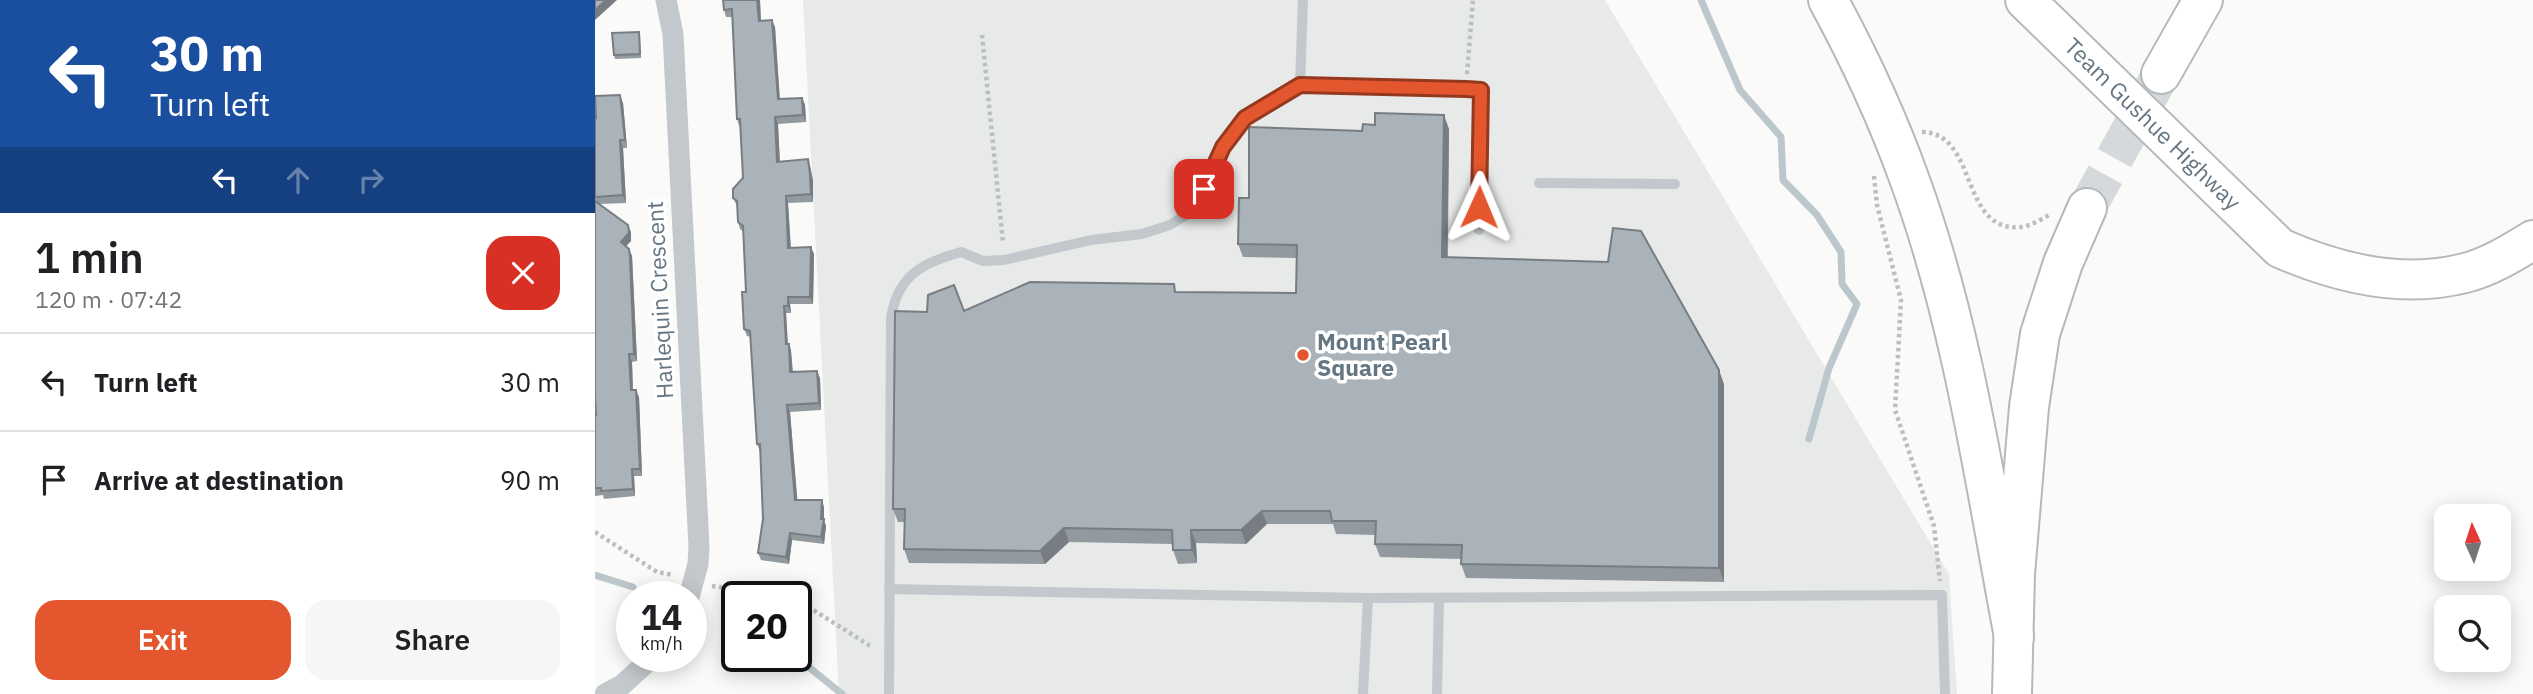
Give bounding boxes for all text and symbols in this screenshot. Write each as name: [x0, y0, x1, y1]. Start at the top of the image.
text: 30 m: [150, 21, 264, 84]
icon: left: [35, 28, 126, 119]
street label: Team Gushue Highway: [2059, 31, 2248, 216]
text: Turn left: [150, 83, 270, 125]
pin: [1174, 159, 1234, 219]
icon: left: [206, 161, 244, 199]
icon: ahead: [279, 161, 317, 199]
icon: right: [352, 161, 390, 199]
icon: arrive: [1185, 170, 1223, 208]
position arrow: [1442, 170, 1516, 244]
street label: Harlequin Crescent: [639, 200, 679, 400]
text: 1 min: [35, 230, 144, 285]
button: close: [486, 236, 560, 310]
text: 120 m · 07:42: [35, 284, 182, 314]
place label: Mount Pearl Square: [1317, 326, 1447, 382]
marker: Mount Pearl Square: [1295, 347, 1311, 363]
icon: left: [35, 363, 73, 401]
text: Turn left: [94, 365, 197, 399]
text: 30 m: [500, 365, 560, 399]
icon: arrive: [35, 461, 73, 499]
text: Arrive at destination: [94, 463, 344, 497]
text: 90 m: [500, 463, 560, 497]
north arrow: [2434, 504, 2511, 581]
map controls: [2434, 504, 2511, 672]
speed limit sign: 20: [721, 581, 812, 672]
text: 14: [640, 594, 683, 640]
button: search: [2434, 595, 2511, 672]
button: Exit: [35, 600, 291, 680]
button: Share: [305, 600, 560, 680]
text: km/h: [640, 632, 683, 655]

